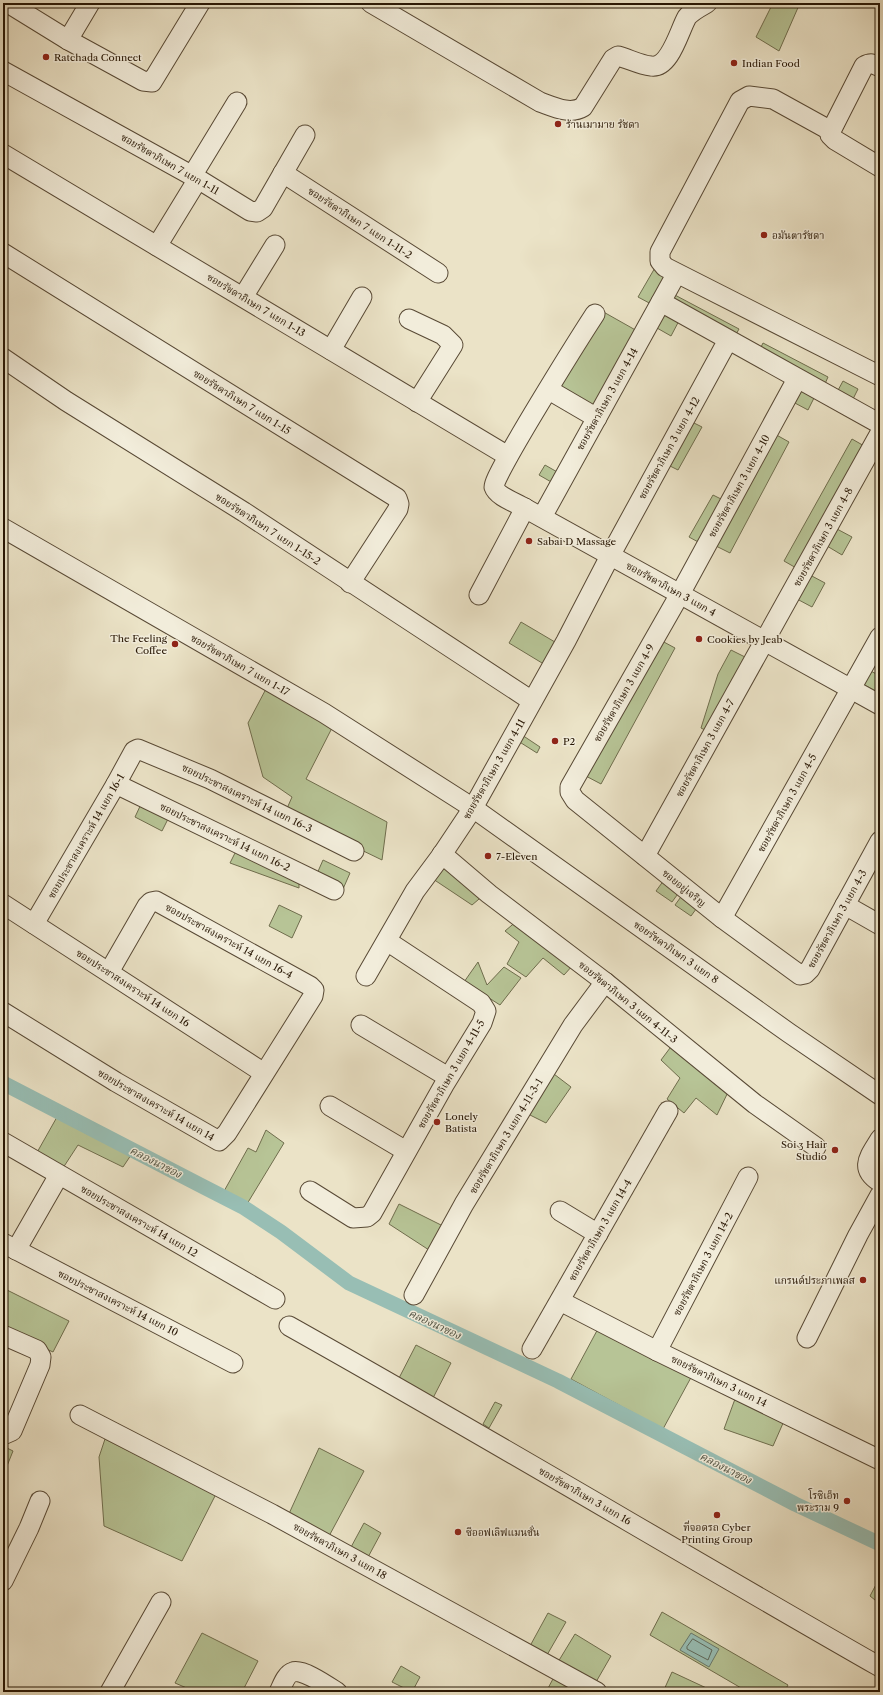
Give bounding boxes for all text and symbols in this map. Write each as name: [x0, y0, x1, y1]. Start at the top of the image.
place label: Ratchada Connect: [54, 51, 142, 64]
marker: Ratchada Connect: [41, 52, 51, 62]
place label: Indian Food: [742, 57, 800, 70]
marker: Indian Food: [729, 58, 739, 68]
place label: ร้านเมามาย รัชดา: [566, 118, 640, 131]
marker: ร้านเมามาย รัชดา: [553, 119, 563, 129]
street label: ซอยรัชดาภิเษก 7 แยก 1-11: [119, 131, 222, 198]
street label: ซอยรัชดาภิเษก 7 แยก 1-11-2: [305, 184, 415, 262]
place label: อมันตารัชดา: [772, 229, 824, 242]
marker: อมันตารัชดา: [759, 230, 769, 240]
street label: ซอยรัชดาภิเษก 7 แยก 1-13: [204, 270, 308, 340]
street label: ซอยรัชดาภิเษก 3 แยก 4-14: [573, 345, 641, 452]
street label: ซอยรัชดาภิเษก 7 แยก 1-15: [191, 367, 293, 437]
street label: ซอยรัชดาภิเษก 3 แยก 4-12: [635, 394, 703, 501]
street label: ซอยรัชดาภิเษก 3 แยก 4-10: [705, 432, 773, 540]
street label: ซอยรัชดาภิเษก 3 แยก 4-8: [790, 485, 856, 589]
street label: ซอยรัชดาภิเษก 7 แยก 1-15-2: [213, 490, 323, 568]
place label: Sabai D Massage: [537, 535, 617, 548]
marker: Sabai D Massage: [524, 536, 534, 546]
street label: ซอยรัชดาภิเษก 3 แยก 4: [624, 559, 718, 619]
street label: ซอยรัชดาภิเษก 7 แยก 1-17: [188, 631, 292, 699]
place label: The Feeling Coffee: [110, 632, 168, 657]
place label: Cookies by Jeab: [707, 633, 782, 646]
marker: Cookies by Jeab: [694, 634, 704, 644]
marker: The Feeling Coffee: [170, 639, 180, 649]
street label: ซอยรัชดาภิเษก 3 แยก 4-9: [591, 642, 657, 744]
street label: ซอยรัชดาภิเษก 3 แยก 4-7: [673, 697, 737, 799]
street label: ซอยรัชดาภิเษก 3 แยก 4-11: [460, 716, 528, 821]
place label: P2: [563, 735, 576, 748]
marker: P2: [550, 736, 560, 746]
street label: ซอยรัชดาภิเษก 3 แยก 4-5: [754, 751, 820, 855]
street label: ซอยประชาสงเคราะห์ 14 แยก 16-3: [180, 761, 314, 835]
street label: ซอยประชาสงเคราะห์ 14 แยก 16-1: [45, 771, 127, 901]
street label: ซอยประชาสงเคราะห์ 14 แยก 16-2: [158, 800, 293, 874]
place label: 7-Eleven: [496, 850, 538, 863]
marker: 7-Eleven: [483, 851, 493, 861]
street label: ซอยอยู่เจริญ: [660, 866, 708, 910]
street label: ซอยรัชดาภิเษก 3 แยก 4-3: [804, 867, 870, 971]
street label: ซอยประชาสงเคราะห์ 14 แยก 16-4: [163, 901, 295, 982]
street label: ซอยรัชดาภิเษก 3 แยก 8: [631, 918, 721, 986]
street label: ซอยประชาสงเคราะห์ 14 แยก 16: [74, 946, 192, 1030]
street label: ซอยรัชดาภิเษก 3 แยก 4-11-3: [576, 958, 680, 1046]
street label: ซอยรัชดาภิเษก 3 แยก 4-11-5: [414, 1017, 488, 1131]
street label: ซอยประชาสงเคราะห์ 14 แยก 14: [95, 1066, 217, 1144]
street label: ซอยรัชดาภิเษก 3 แยก 4-11-3-1: [466, 1075, 546, 1196]
place label: Lonely Batista: [445, 1110, 478, 1135]
marker: Lonely Batista: [432, 1117, 442, 1127]
place label: Soi ʒ Hair Studio: [781, 1138, 828, 1163]
water label: คลองนาซอง: [128, 1143, 185, 1181]
marker: Soi ʒ Hair Studio: [830, 1145, 840, 1155]
street label: ซอยรัชดาภิเษก 3 แยก 14-4: [566, 1177, 635, 1283]
street label: ซอยประชาสงเคราะห์ 14 แยก 12: [78, 1182, 200, 1260]
street label: ซอยรัชดาภิเษก 3 แยก 14-2: [670, 1210, 736, 1318]
street label: ซอยประชาสงเคราะห์ 14 แยก 10: [56, 1267, 180, 1339]
place label: แกรนด์ประภาเพลส: [774, 1274, 855, 1287]
marker: แกรนด์ประภาเพลส: [858, 1275, 868, 1285]
water label: คลองนาซอง: [407, 1306, 464, 1342]
street label: ซอยรัชดาภิเษก 3 แยก 14: [669, 1352, 769, 1410]
water label: คลองนาซอง: [698, 1449, 755, 1487]
street label: ซอยรัชดาภิเษก 3 แยก 16: [536, 1464, 634, 1528]
place label: โรซิเอ็ท พระราม 9: [797, 1488, 839, 1514]
marker: โรซิเอ็ท พระราม 9: [842, 1496, 852, 1506]
marker: ที่จอดรถ Cyber Printing Group: [712, 1510, 722, 1520]
street label: ซอยรัชดาภิเษก 3 แยก 18: [291, 1520, 389, 1582]
place label: ที่จอดรถ Cyber Printing Group: [681, 1520, 753, 1546]
place label: ซีออฟเลิฟแมนชั่น: [466, 1525, 540, 1539]
marker: ซีออฟเลิฟแมนชั่น: [453, 1527, 463, 1537]

